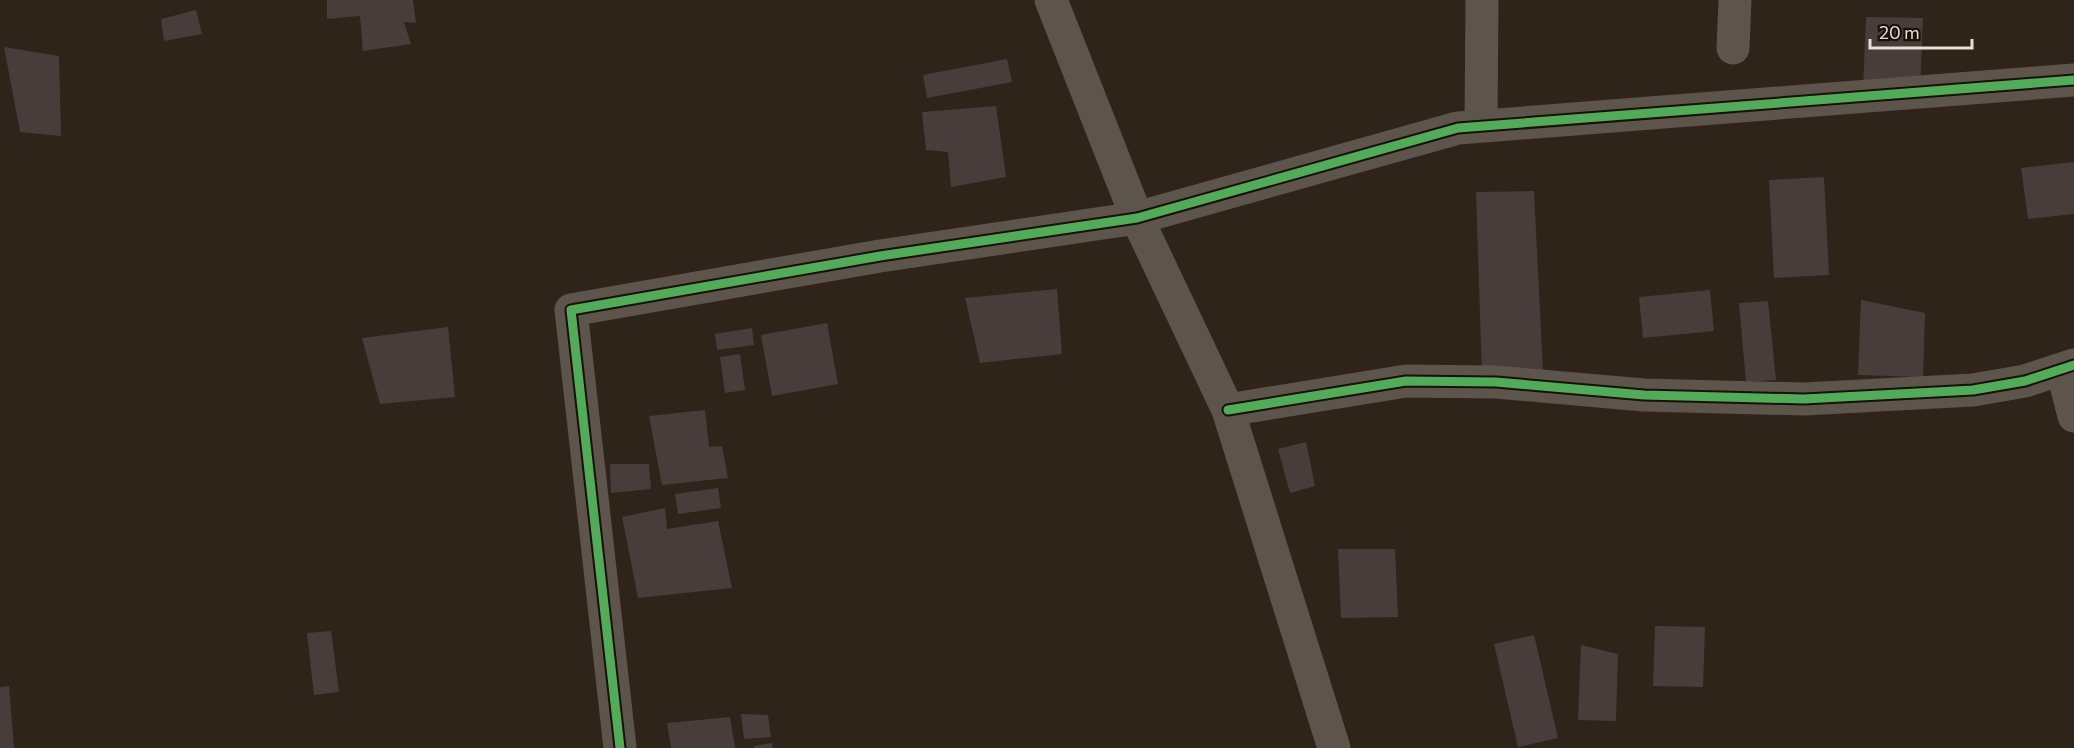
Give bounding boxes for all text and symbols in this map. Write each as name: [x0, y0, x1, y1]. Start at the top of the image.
scale bar: [1870, 12, 1972, 50]
text: 20 m: [1879, 21, 1920, 43]

